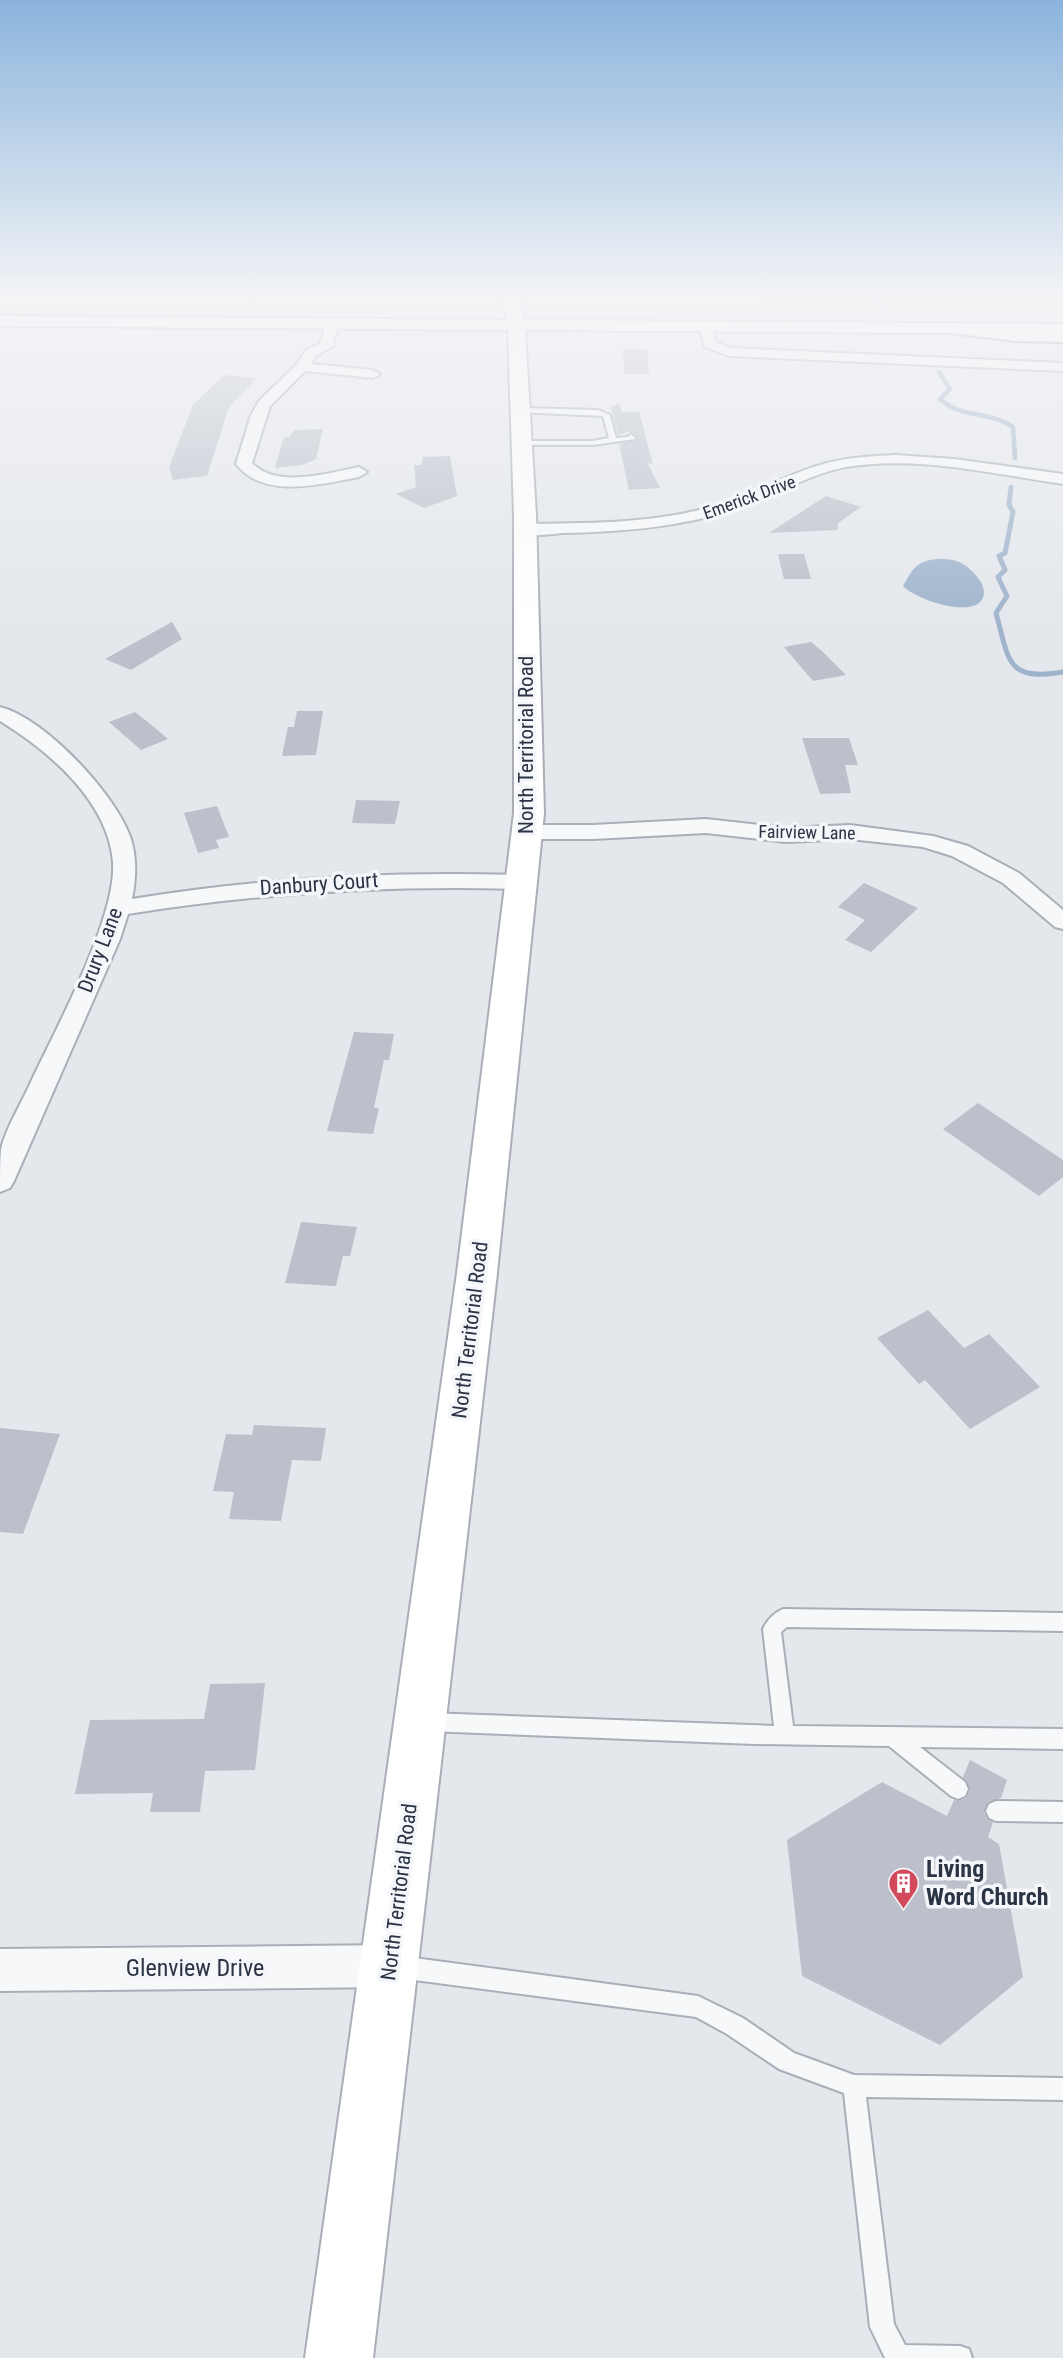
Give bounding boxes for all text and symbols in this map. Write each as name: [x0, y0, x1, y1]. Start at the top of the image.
street label: Emerick Drive: [700, 471, 798, 523]
street label: North Territorial Road: [514, 656, 538, 834]
street label: Fairview Lane: [758, 821, 856, 843]
street label: Danbury Court: [259, 868, 379, 900]
street label: Drury Lane: [73, 904, 127, 996]
street label: North Territorial Road: [447, 1240, 493, 1420]
street label: North Territorial Road: [376, 1802, 422, 1982]
place label: Living Word Church: [926, 1855, 1049, 1911]
building icon: Living Word Church: [886, 1866, 920, 1910]
street label: Glenview Drive: [126, 1954, 264, 1982]

